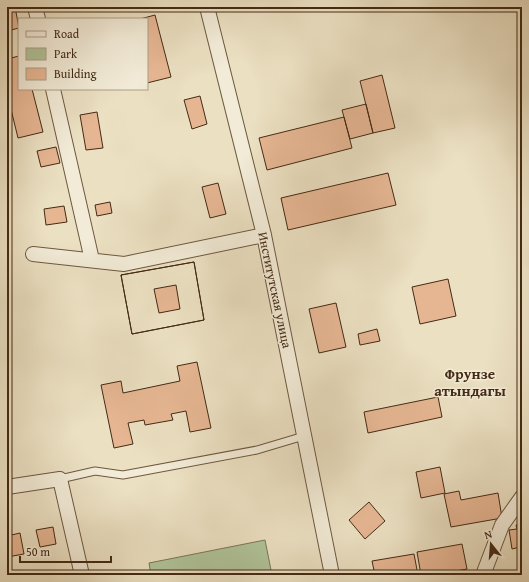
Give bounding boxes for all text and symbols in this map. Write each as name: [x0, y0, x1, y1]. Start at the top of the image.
legend: [18, 18, 148, 90]
text: Road: [54, 25, 80, 42]
text: Park: [54, 45, 78, 62]
text: Building: [54, 65, 97, 82]
street label: Институтская улица: [253, 230, 297, 351]
district label: Фрунзе атындагы: [434, 363, 506, 401]
north arrow: [471, 524, 511, 564]
text: N: [482, 526, 495, 543]
scale bar: [20, 538, 111, 564]
text: 50 m: [26, 543, 50, 560]

